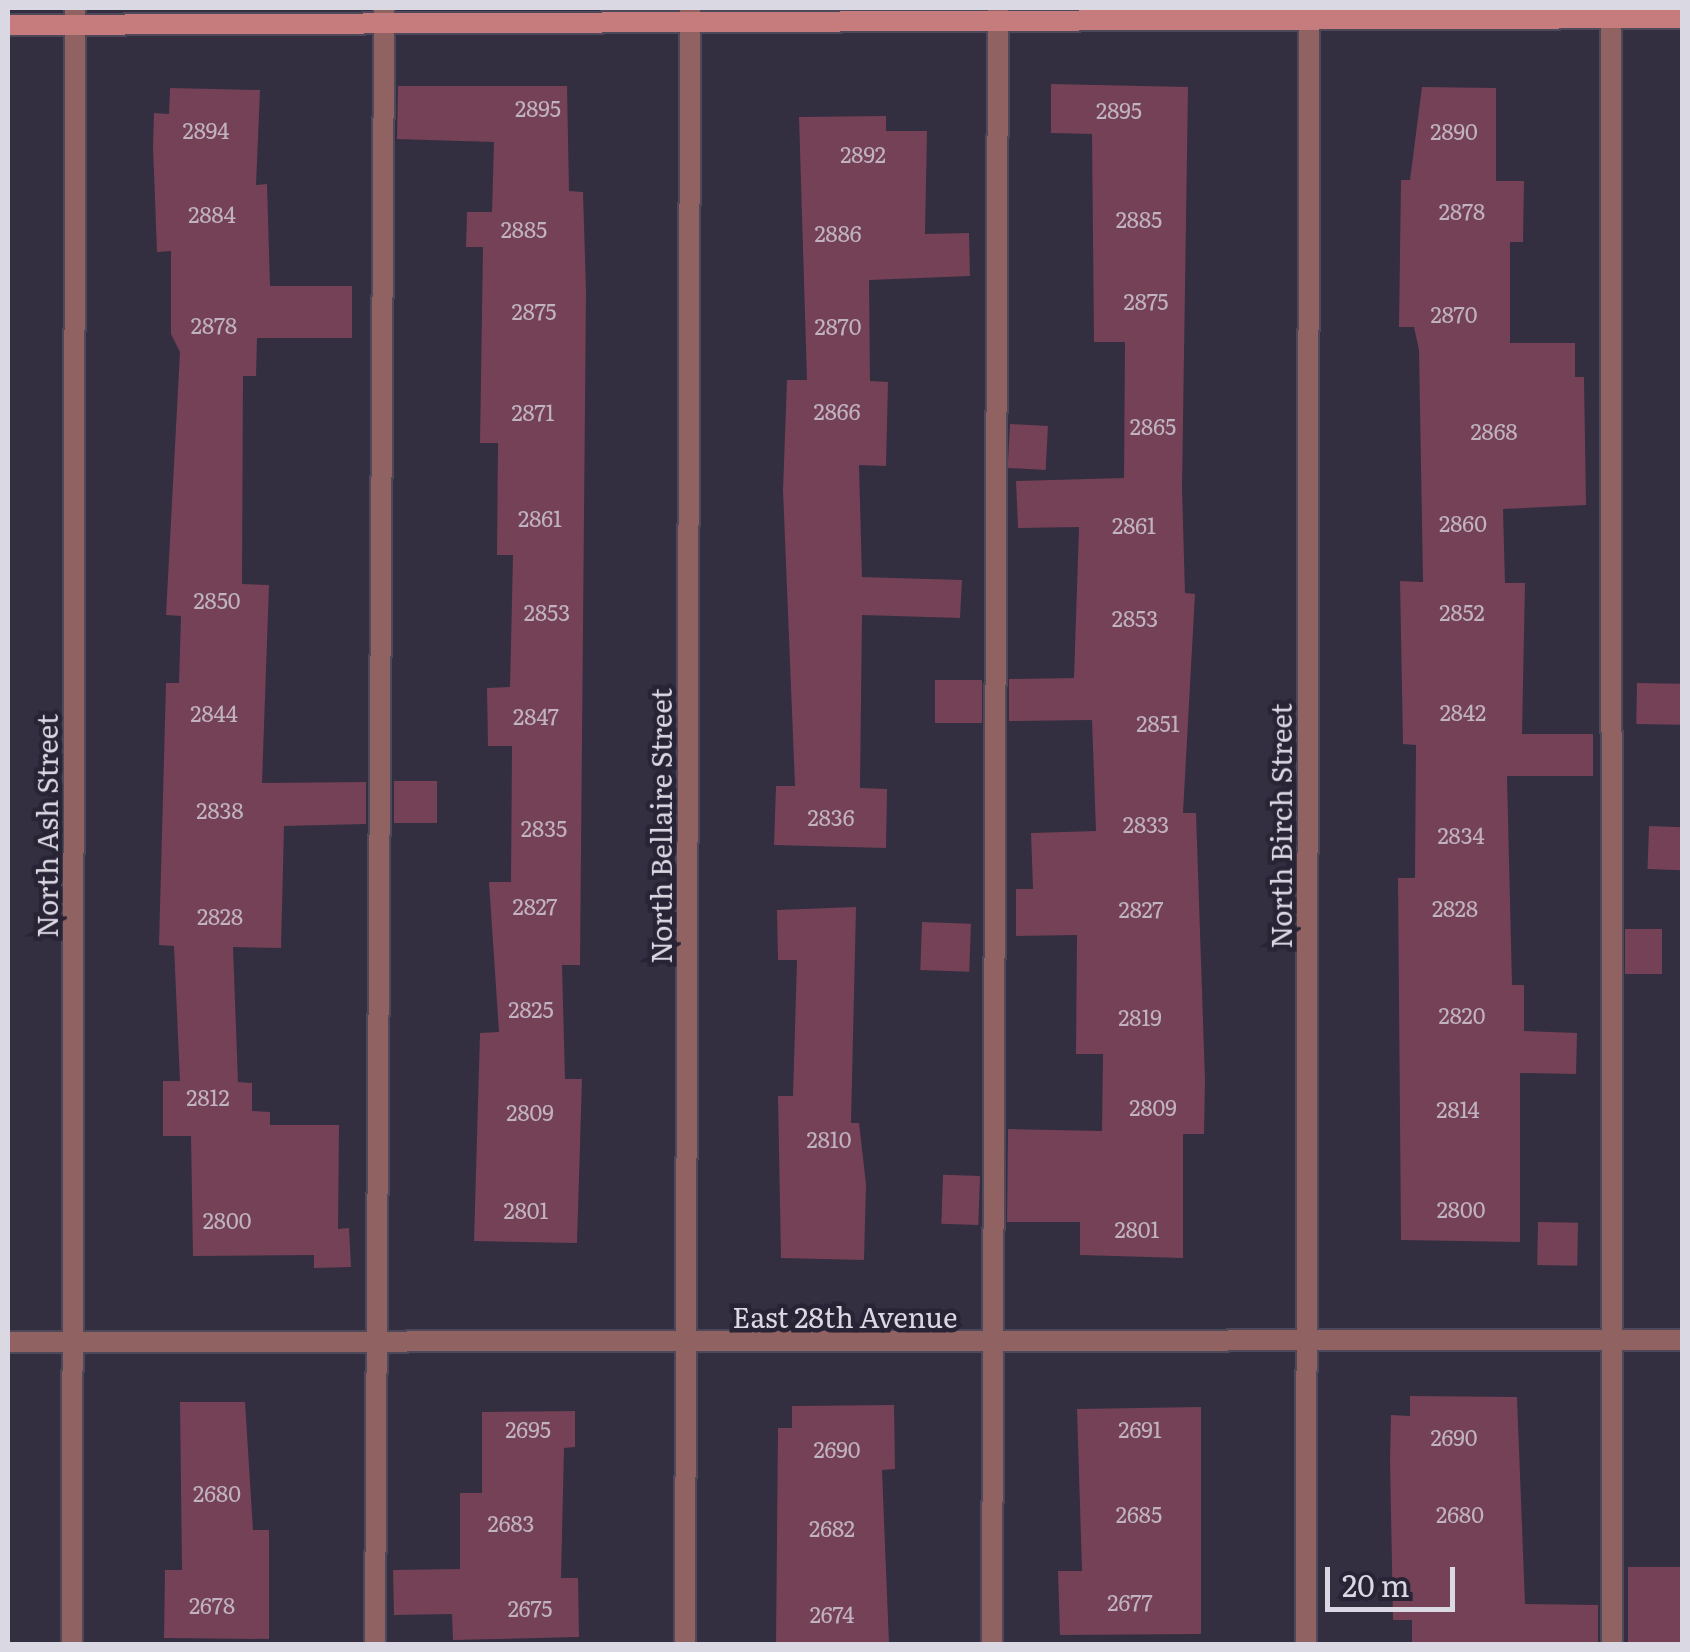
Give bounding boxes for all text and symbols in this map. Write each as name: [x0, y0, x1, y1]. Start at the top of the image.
house number: 2895: [515, 95, 561, 121]
house number: 2895: [1096, 97, 1142, 123]
house number: 2894: [183, 117, 229, 143]
house number: 2890: [1430, 118, 1478, 144]
house number: 2892: [840, 141, 886, 167]
house number: 2878: [1439, 198, 1485, 224]
house number: 2884: [188, 201, 236, 227]
house number: 2885: [1116, 206, 1162, 232]
house number: 2885: [501, 216, 547, 242]
house number: 2886: [814, 220, 862, 246]
house number: 2875: [1124, 288, 1168, 314]
house number: 2875: [512, 298, 556, 324]
house number: 2870: [1431, 301, 1477, 327]
house number: 2878: [191, 312, 237, 338]
house number: 2870: [815, 313, 861, 339]
house number: 2866: [814, 398, 860, 424]
house number: 2871: [511, 399, 555, 425]
house number: 2865: [1130, 413, 1176, 439]
house number: 2868: [1470, 418, 1518, 444]
house number: 2861: [518, 505, 562, 531]
house number: 2860: [1439, 510, 1487, 536]
house number: 2861: [1112, 512, 1156, 538]
house number: 2850: [193, 587, 241, 613]
house number: 2853: [524, 599, 570, 625]
house number: 2852: [1439, 599, 1485, 625]
house number: 2853: [1112, 605, 1158, 631]
street label: North Bellaire Street: [643, 688, 677, 964]
house number: 2842: [1440, 699, 1486, 725]
house number: 2844: [190, 700, 238, 726]
house number: 2847: [513, 703, 559, 729]
street label: North Birch Street: [1263, 703, 1297, 949]
house number: 2851: [1136, 710, 1180, 736]
street label: North Ash Street: [29, 714, 63, 938]
house number: 2838: [196, 797, 244, 823]
house number: 2836: [807, 804, 855, 830]
house number: 2833: [1123, 811, 1169, 837]
house number: 2835: [521, 815, 567, 841]
house number: 2834: [1437, 822, 1485, 848]
house number: 2827: [512, 893, 558, 919]
house number: 2828: [1432, 895, 1478, 921]
house number: 2827: [1118, 896, 1164, 922]
house number: 2828: [197, 903, 243, 929]
house number: 2825: [508, 996, 554, 1022]
house number: 2820: [1439, 1002, 1485, 1028]
house number: 2819: [1118, 1004, 1162, 1030]
house number: 2812: [186, 1084, 230, 1110]
house number: 2809: [1129, 1094, 1177, 1120]
house number: 2814: [1436, 1096, 1480, 1122]
house number: 2809: [506, 1099, 554, 1125]
house number: 2810: [807, 1126, 851, 1152]
house number: 2800: [1437, 1196, 1485, 1222]
house number: 2801: [504, 1197, 548, 1223]
house number: 2800: [203, 1207, 251, 1233]
house number: 2801: [1115, 1216, 1159, 1242]
street label: East 28th Avenue: [732, 1299, 958, 1333]
house number: 2695: [505, 1416, 551, 1442]
house number: 2691: [1118, 1416, 1162, 1442]
house number: 2690: [1430, 1424, 1478, 1450]
house number: 2690: [813, 1436, 861, 1462]
house number: 2680: [193, 1480, 241, 1506]
house number: 2685: [1116, 1501, 1162, 1527]
house number: 2680: [1436, 1501, 1484, 1527]
house number: 2683: [487, 1510, 535, 1536]
house number: 2682: [809, 1515, 855, 1541]
scale bar: [1330, 1547, 1460, 1609]
text: 20 m: [1342, 1562, 1410, 1606]
house number: 2677: [1107, 1589, 1153, 1615]
house number: 2678: [189, 1592, 235, 1618]
house number: 2675: [508, 1595, 552, 1621]
house number: 2674: [810, 1601, 854, 1627]

